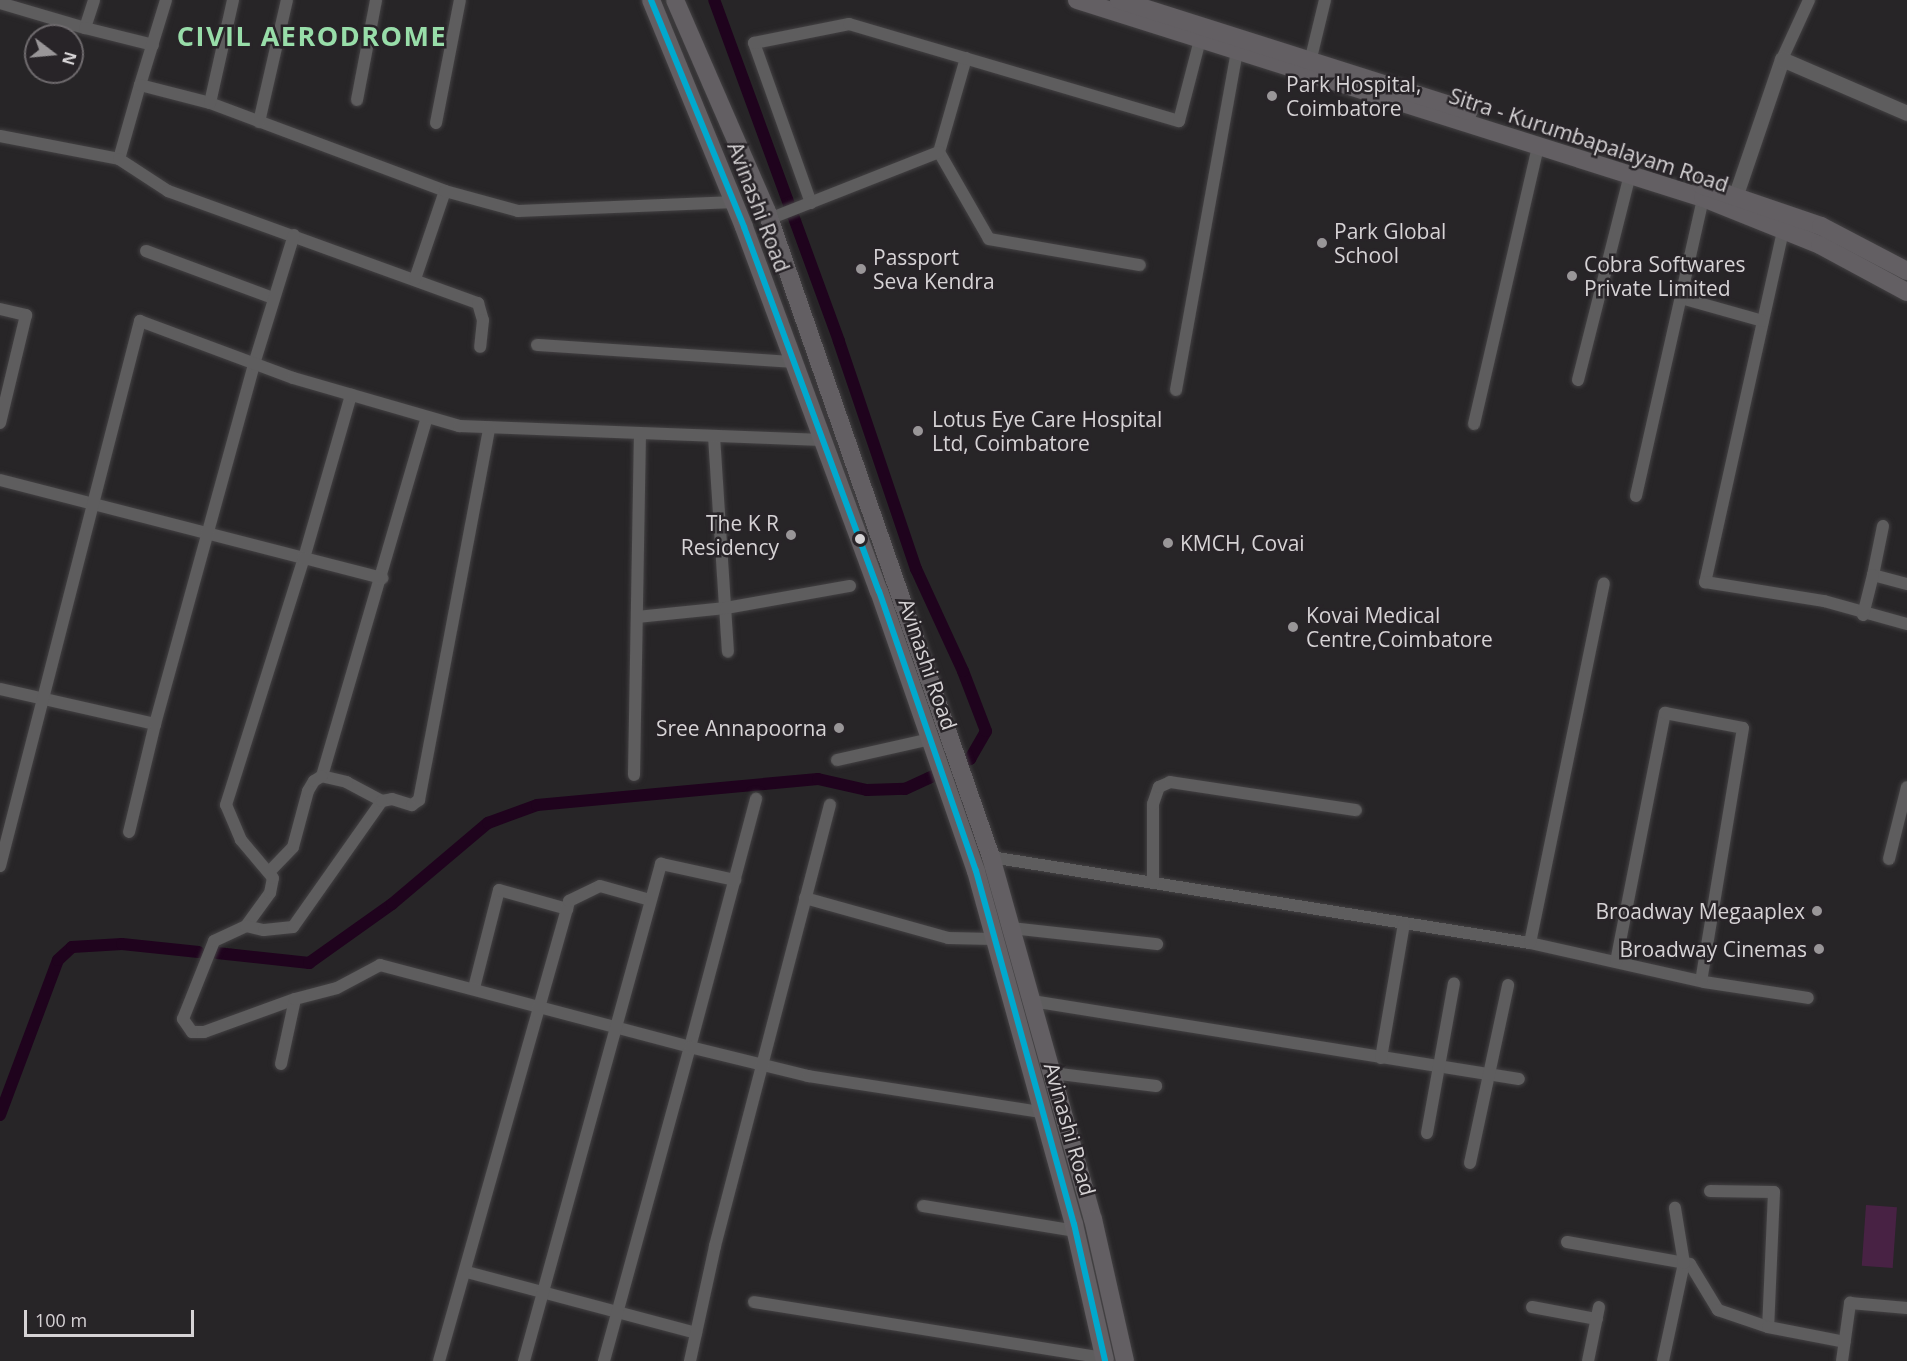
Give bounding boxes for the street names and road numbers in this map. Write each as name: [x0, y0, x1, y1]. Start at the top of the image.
street label: Sitra - Kurumbapalayam Road: [1446, 83, 1732, 197]
street label: Avinashi Road: [723, 138, 795, 276]
street label: Avinashi Road: [894, 595, 962, 733]
street label: Avinashi Road: [1039, 1060, 1101, 1198]

